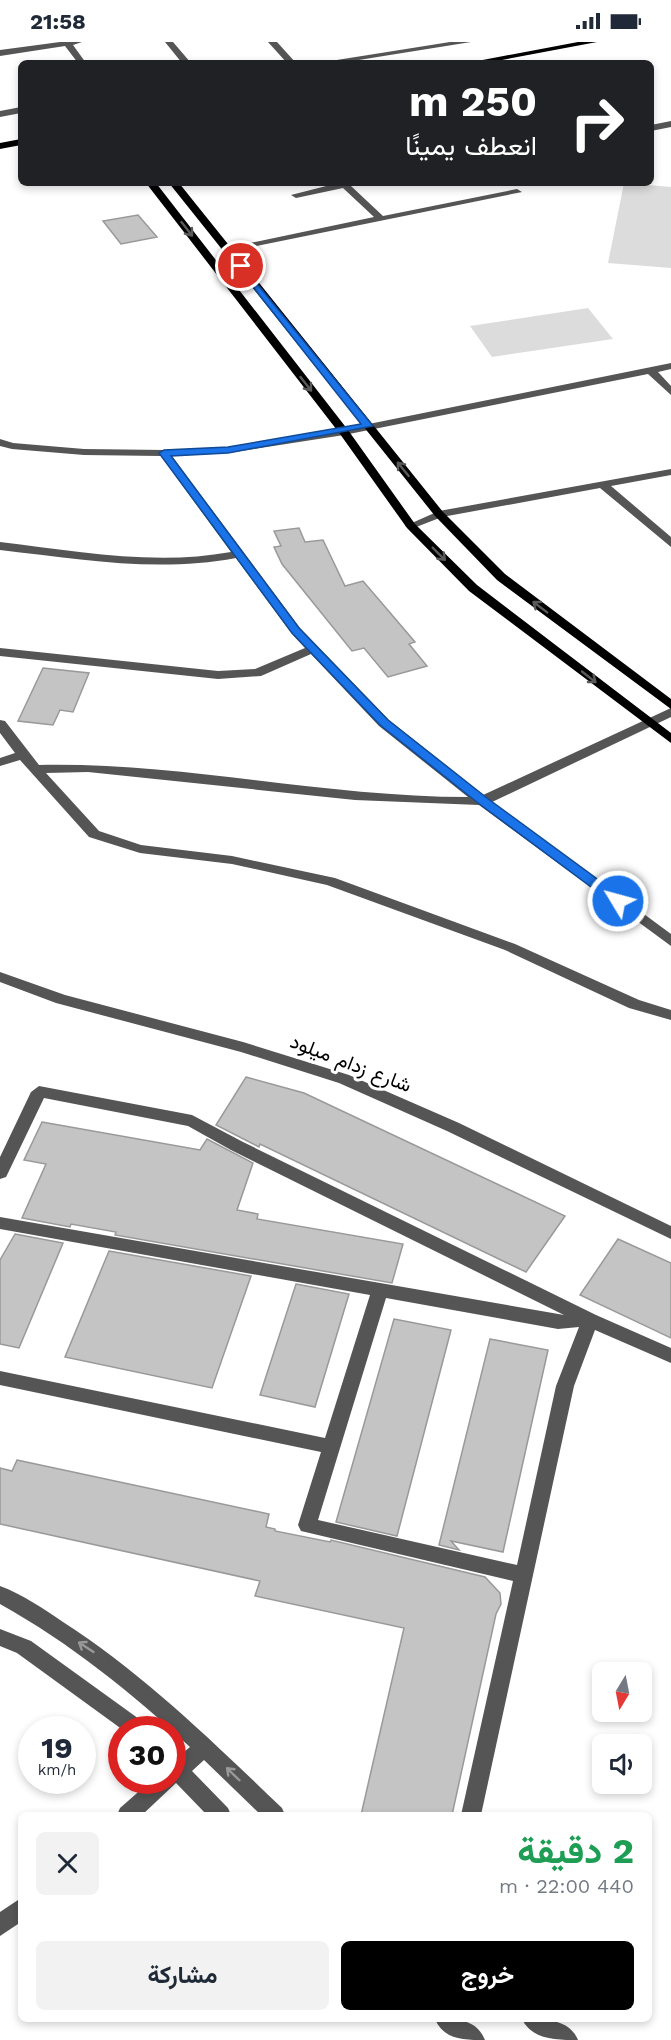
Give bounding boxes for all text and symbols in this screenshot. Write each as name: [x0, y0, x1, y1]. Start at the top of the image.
text: 21:58: [30, 9, 86, 34]
text: 250 m: [409, 77, 537, 126]
icon: right: [558, 84, 636, 162]
text: انعطف يمينًا: [405, 130, 537, 162]
one-way arrow: [180, 221, 193, 237]
pin: [215, 240, 266, 291]
icon: arrive: [224, 249, 257, 282]
one-way arrow: [300, 375, 313, 391]
one-way arrow: [397, 462, 410, 478]
one-way arrow: [431, 546, 446, 561]
one-way arrow: [533, 600, 549, 613]
one-way arrow: [581, 671, 597, 684]
position arrow: [586, 869, 650, 933]
street label: شارع زدام ميلود: [286, 1029, 415, 1099]
one-way arrow: [78, 1641, 94, 1653]
north arrow: [592, 1662, 652, 1722]
map controls: [592, 1662, 652, 1794]
speed limit sign: 30: [108, 1716, 186, 1794]
text: 19: [41, 1730, 73, 1765]
button: sound: [592, 1734, 652, 1794]
text: km/h: [38, 1761, 76, 1779]
one-way arrow: [225, 1767, 240, 1782]
text: 2 دقيقة: [517, 1830, 634, 1872]
button: close: [36, 1832, 99, 1895]
text: 440 m · 22:00: [499, 1874, 634, 1898]
button: مشاركة: [36, 1941, 329, 2010]
button: خروج: [341, 1941, 634, 2010]

